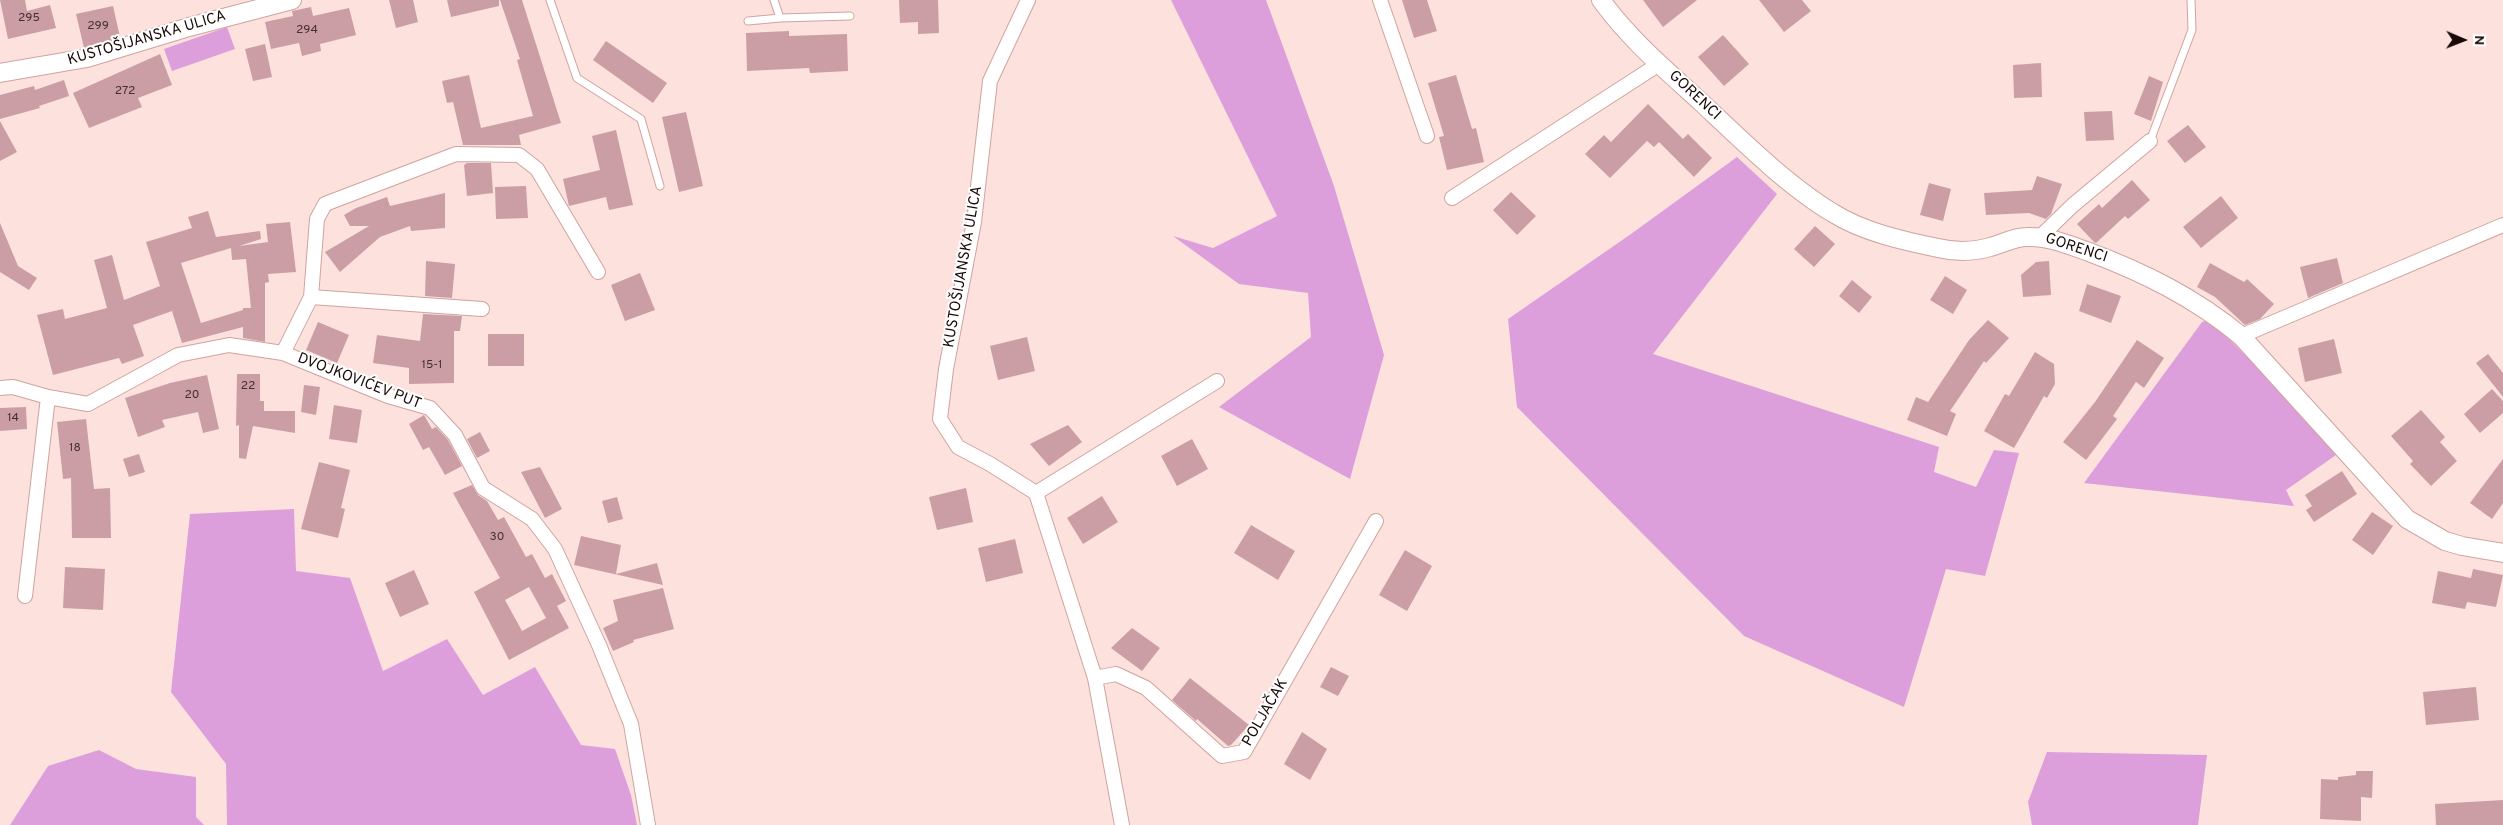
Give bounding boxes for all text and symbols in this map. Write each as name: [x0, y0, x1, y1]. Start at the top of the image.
street label: KUSTOŠIJANSKA ULICA: [66, 8, 228, 70]
house number: 295: [18, 12, 40, 26]
north arrow: [2438, 15, 2488, 65]
house number: 299: [87, 20, 109, 34]
house number: 294: [296, 24, 318, 38]
text: N: [2470, 35, 2487, 45]
street label: GORENCI: [1664, 67, 1724, 125]
house number: 272: [115, 85, 135, 99]
street label: KUSTOŠIJANSKA ULICA: [941, 185, 987, 349]
street label: GORENCI: [2043, 230, 2109, 268]
street label: DVOJKOVIĆEV PUT: [294, 350, 424, 414]
house number: 15-1: [421, 359, 443, 373]
house number: 22: [241, 380, 255, 394]
house number: 20: [184, 389, 200, 403]
house number: 14: [7, 412, 19, 426]
house number: 18: [69, 442, 81, 456]
house number: 30: [490, 531, 504, 545]
street label: POLJAČAK: [1239, 676, 1293, 750]

